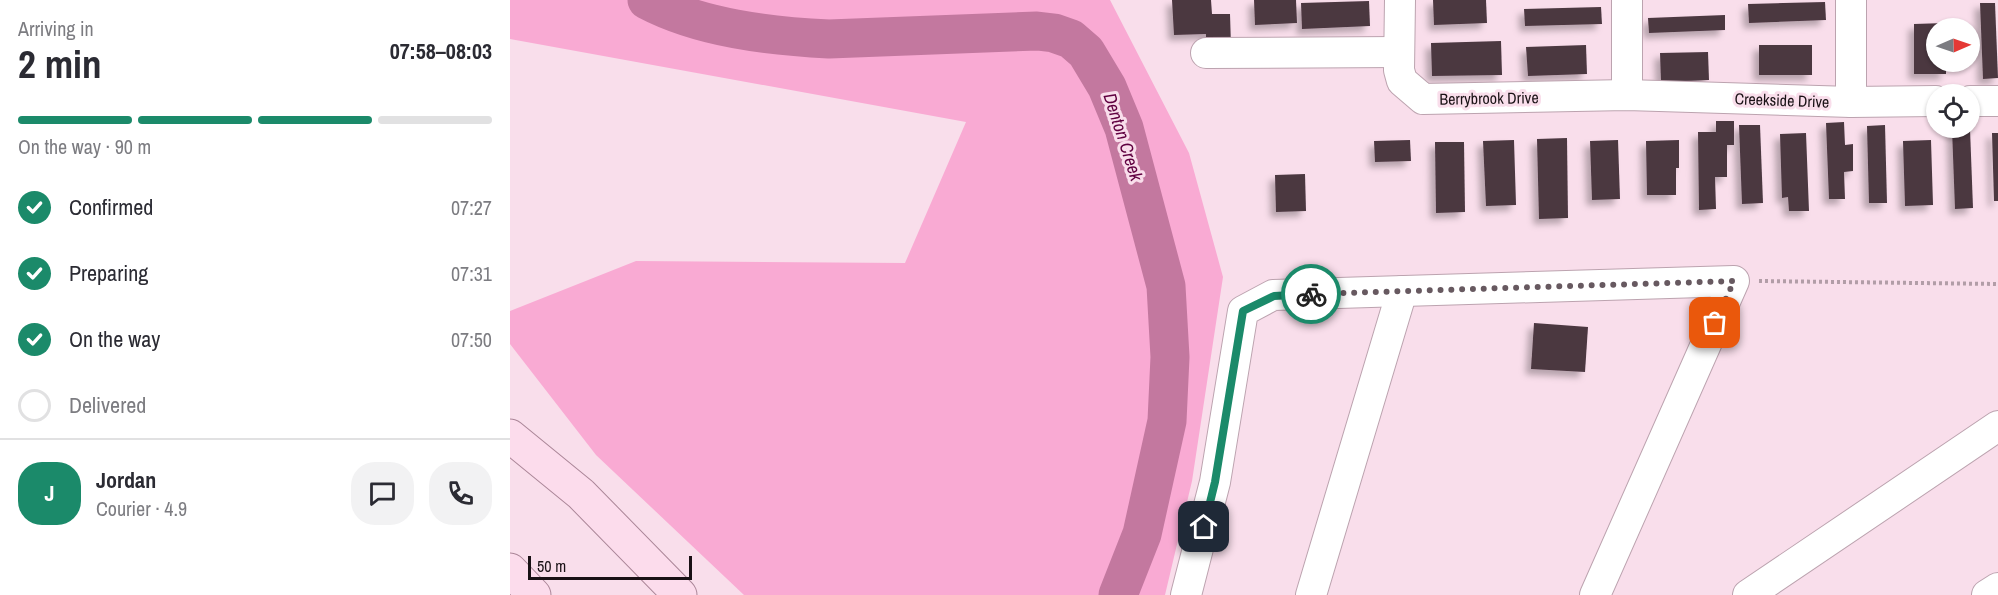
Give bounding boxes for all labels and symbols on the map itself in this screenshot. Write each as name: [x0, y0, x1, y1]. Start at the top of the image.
north arrow: [1926, 18, 1980, 72]
street label: Berrybrook Drive: [1439, 86, 1539, 110]
street label: Creekside Drive: [1734, 87, 1830, 113]
water label: Denton Creek: [1098, 90, 1150, 185]
courier: [1281, 264, 1341, 324]
pin: [1689, 297, 1740, 348]
pin: [1178, 501, 1229, 552]
scale bar: [528, 553, 692, 580]

